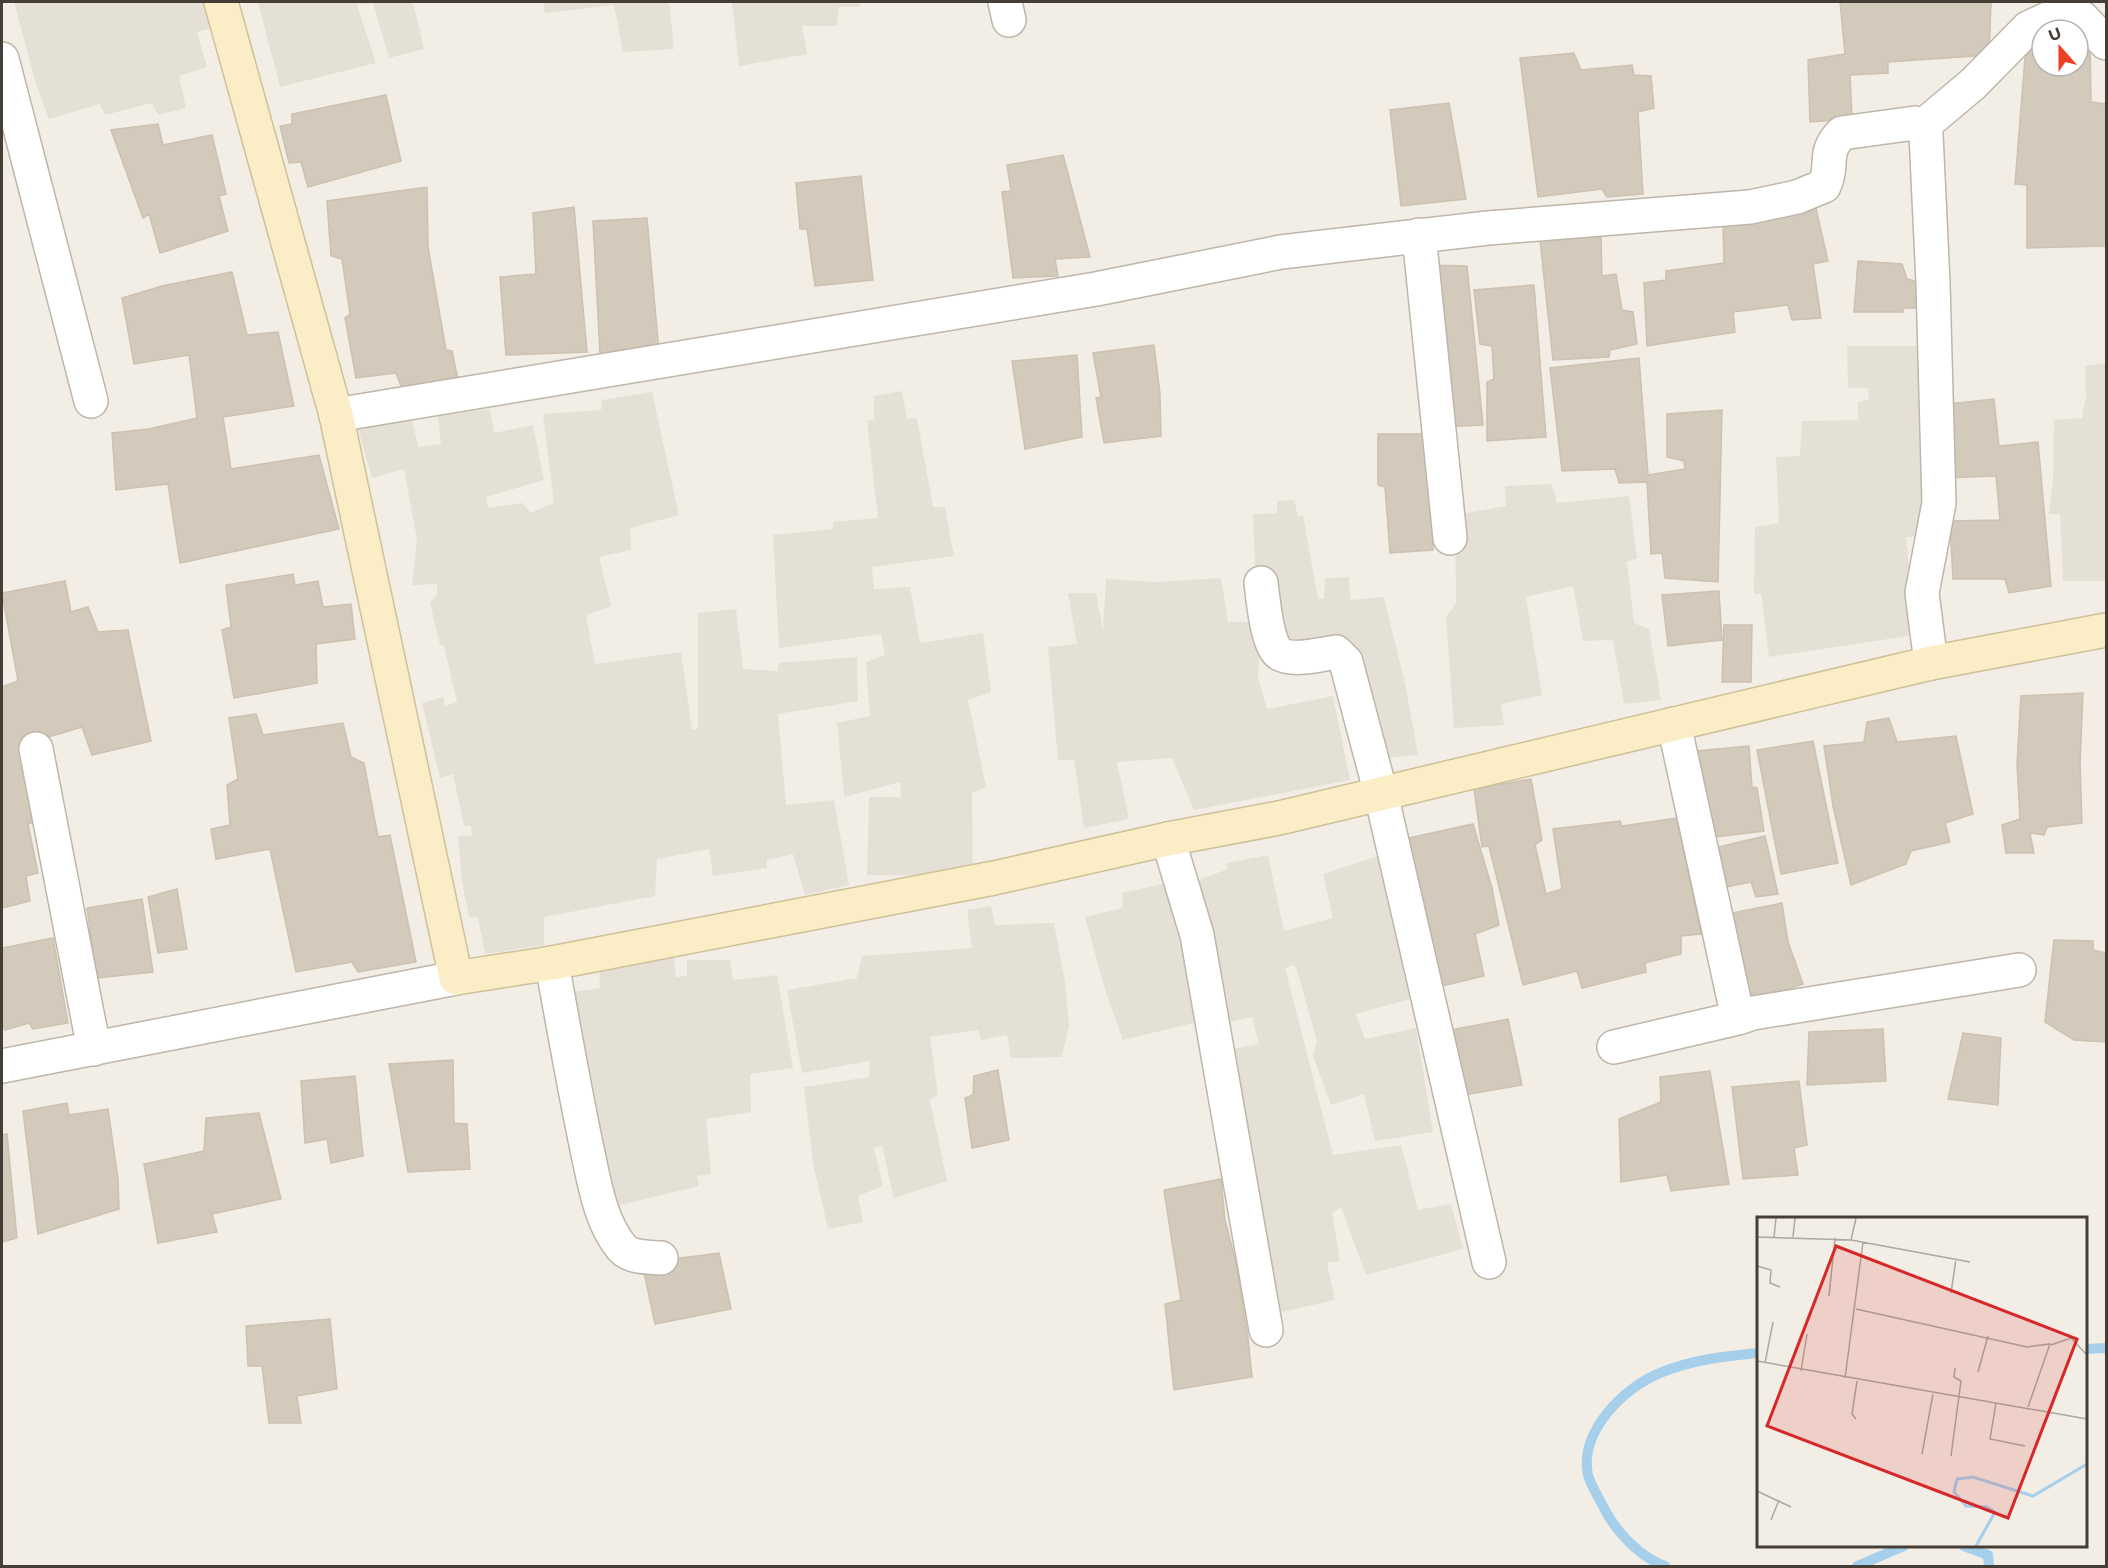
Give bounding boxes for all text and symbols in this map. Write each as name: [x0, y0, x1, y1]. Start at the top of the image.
north arrow: [2030, 18, 2090, 78]
text: U: [2046, 23, 2064, 46]
inset map: [1757, 1217, 2087, 1547]

